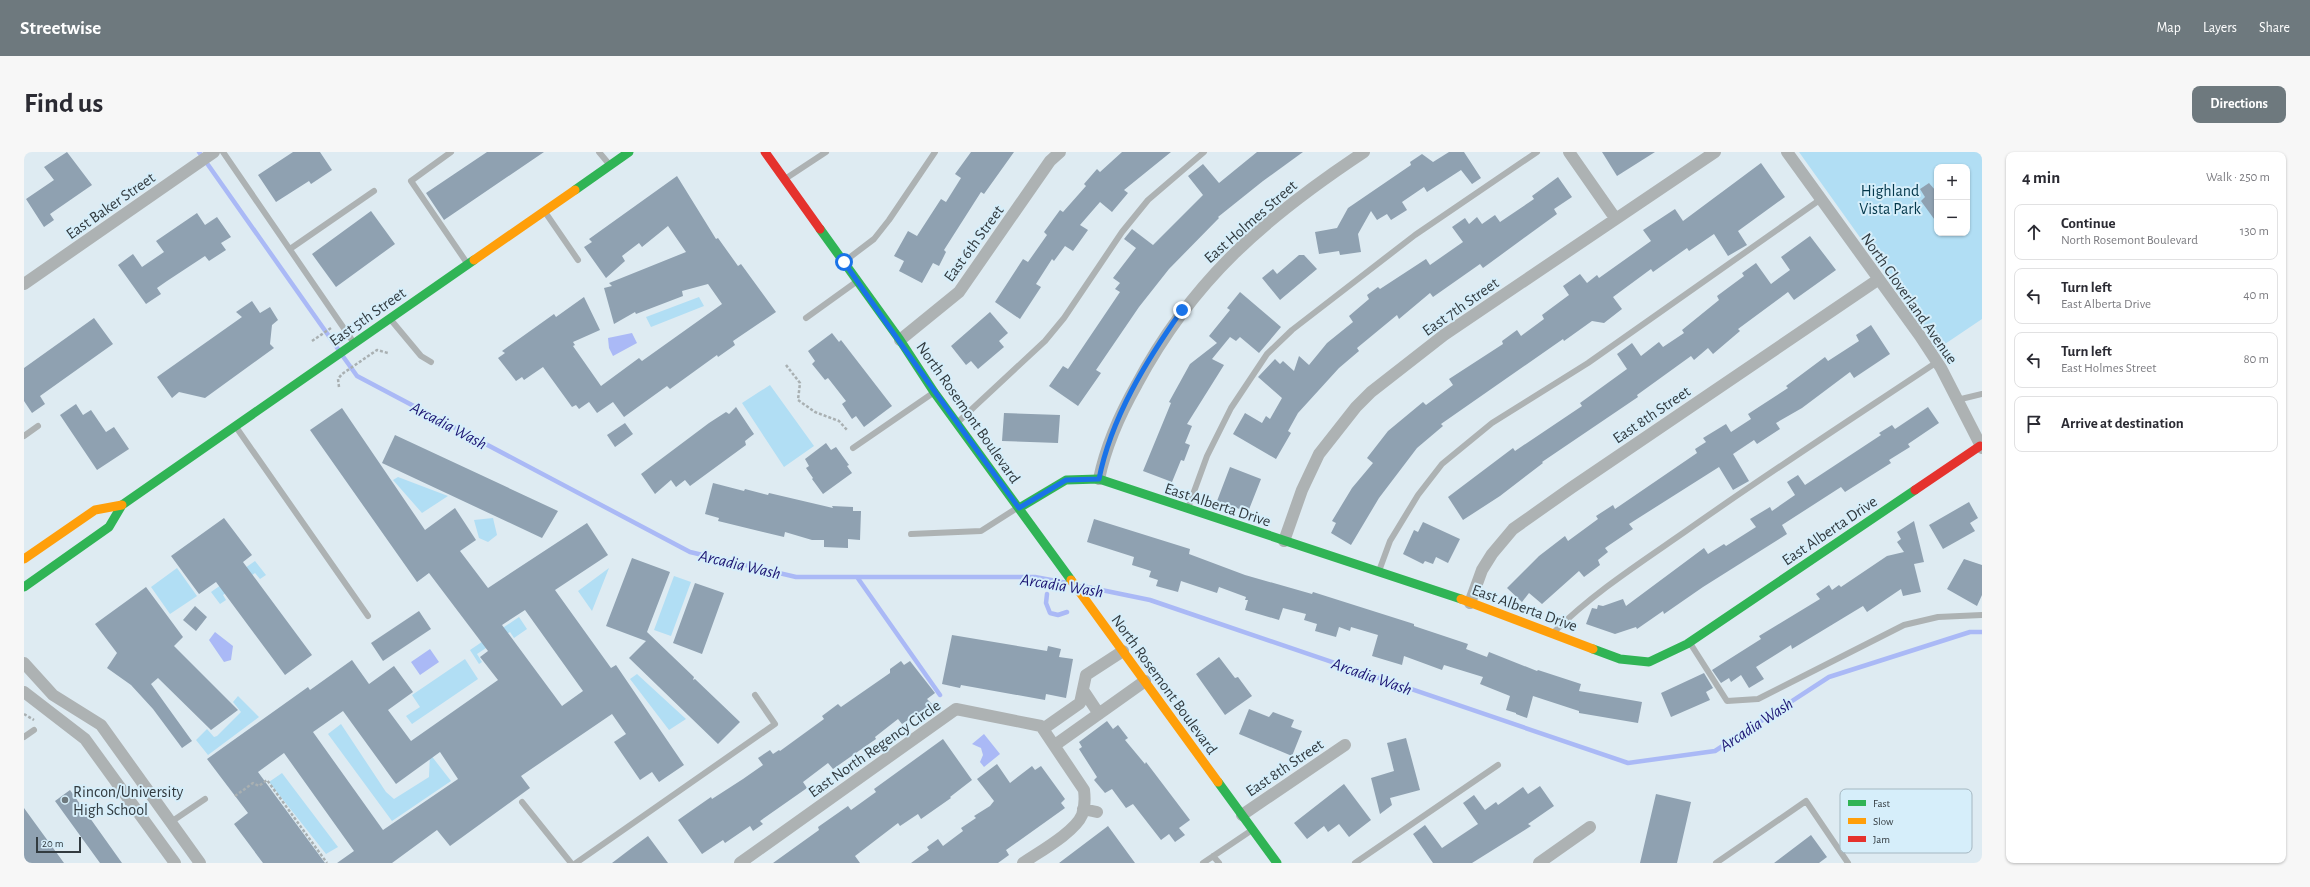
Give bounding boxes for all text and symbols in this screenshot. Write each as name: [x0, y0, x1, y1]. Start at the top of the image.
text: Streetwise: [20, 19, 101, 38]
text: Map: [2156, 21, 2181, 35]
text: Layers: [2203, 21, 2237, 35]
text: Share: [2259, 21, 2290, 35]
button: Directions: [2192, 86, 2286, 123]
text: Find us: [24, 90, 103, 118]
map controls: [1934, 164, 1970, 236]
button: +: [1934, 164, 1970, 200]
street label: East Baker Street: [63, 169, 158, 242]
text: 4 min: [2022, 169, 2060, 186]
text: Walk · 250 m: [2206, 171, 2270, 184]
street label: East Holmes Street: [1201, 177, 1300, 266]
park label: Highland Vista Park: [1859, 183, 1921, 217]
button: −: [1934, 200, 1970, 236]
street label: East 6th Street: [941, 203, 1007, 285]
text: Continue: [2061, 216, 2116, 231]
icon: ahead: [2023, 221, 2045, 243]
text: 130 m: [2240, 225, 2269, 238]
street label: North Cloverland Avenue: [1858, 230, 1960, 367]
text: North Rosemont Boulevard: [2061, 234, 2198, 247]
route start: [835, 253, 853, 271]
street label: East 7th Street: [1420, 275, 1502, 339]
text: Turn left: [2061, 280, 2112, 295]
street label: East 5th Street: [327, 285, 409, 349]
icon: left: [2023, 285, 2045, 307]
text: 40 m: [2243, 289, 2269, 302]
text: East Alberta Drive: [2061, 298, 2151, 311]
route end: [1173, 301, 1191, 319]
street label: North Rosemont Boulevard: [913, 339, 1023, 486]
text: Turn left: [2061, 344, 2112, 359]
icon: left: [2023, 349, 2045, 371]
text: 80 m: [2243, 353, 2269, 366]
text: East Holmes Street: [2061, 362, 2156, 375]
street label: East 8th Street: [1610, 383, 1693, 447]
water label: Arcadia Wash: [407, 398, 490, 453]
icon: arrive: [2023, 413, 2045, 435]
text: Arrive at destination: [2061, 416, 2184, 431]
street label: East Alberta Drive: [1163, 480, 1273, 530]
street label: East Alberta Drive: [1779, 493, 1880, 568]
water label: Arcadia Wash: [696, 547, 782, 582]
water label: Arcadia Wash: [1018, 570, 1105, 600]
street label: East Alberta Drive: [1470, 581, 1579, 634]
street label: North Rosemont Boulevard: [1108, 612, 1220, 757]
water label: Arcadia Wash: [1329, 655, 1414, 698]
water label: Arcadia Wash: [1716, 695, 1796, 755]
street label: East North Regency Circle: [806, 697, 944, 801]
street label: East 8th Street: [1243, 736, 1326, 800]
place label: Rincon/University High School: [73, 784, 184, 818]
legend: [1840, 789, 1972, 853]
marker: Rincon/University High School: [60, 795, 70, 805]
text: Fast: [1873, 798, 1891, 809]
text: Slow: [1873, 816, 1894, 827]
text: Jam: [1873, 834, 1890, 845]
scale bar: [36, 835, 81, 854]
text: 20 m: [42, 838, 63, 849]

